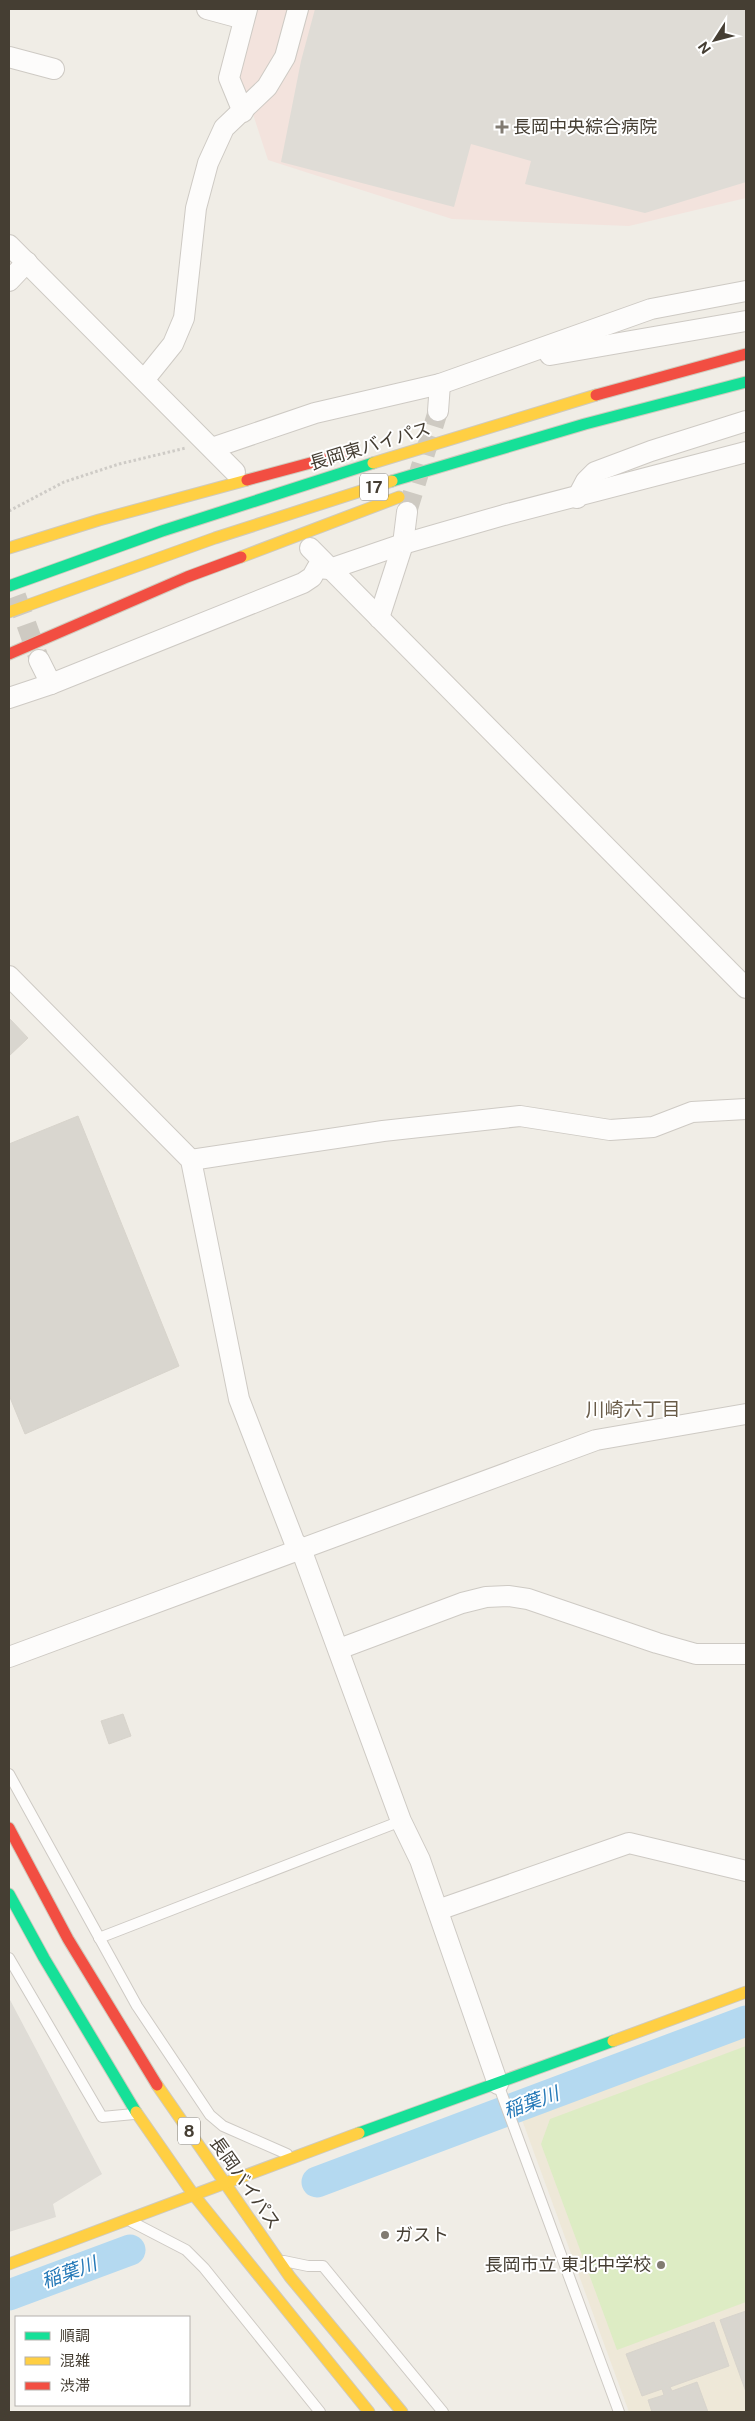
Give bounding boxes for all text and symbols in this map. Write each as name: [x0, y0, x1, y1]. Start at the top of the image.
north arrow: [690, 15, 740, 65]
text: N: [695, 39, 714, 57]
place label: 長岡中央綜合病院: [513, 116, 657, 137]
marker: 長岡中央綜合病院: [495, 120, 509, 134]
street label: 長岡東バイパス: [307, 417, 433, 474]
road number: 17: [360, 474, 388, 501]
district label: 川崎六丁目: [585, 1398, 681, 1420]
water label: 稲葉川: [500, 2081, 563, 2122]
road number: 8: [178, 2118, 200, 2144]
street label: 長岡バイパス: [206, 2133, 285, 2233]
place label: ガスト: [395, 2224, 449, 2245]
marker: ガスト: [379, 2229, 391, 2241]
water label: 稲葉川: [38, 2251, 101, 2292]
place label: 長岡市立 東北中学校: [485, 2254, 651, 2275]
marker: 長岡市立 東北中学校: [655, 2259, 667, 2271]
legend: [15, 2316, 190, 2406]
text: 順調: [60, 2327, 90, 2344]
text: 混雑: [60, 2352, 90, 2369]
text: 渋滞: [60, 2377, 90, 2394]

